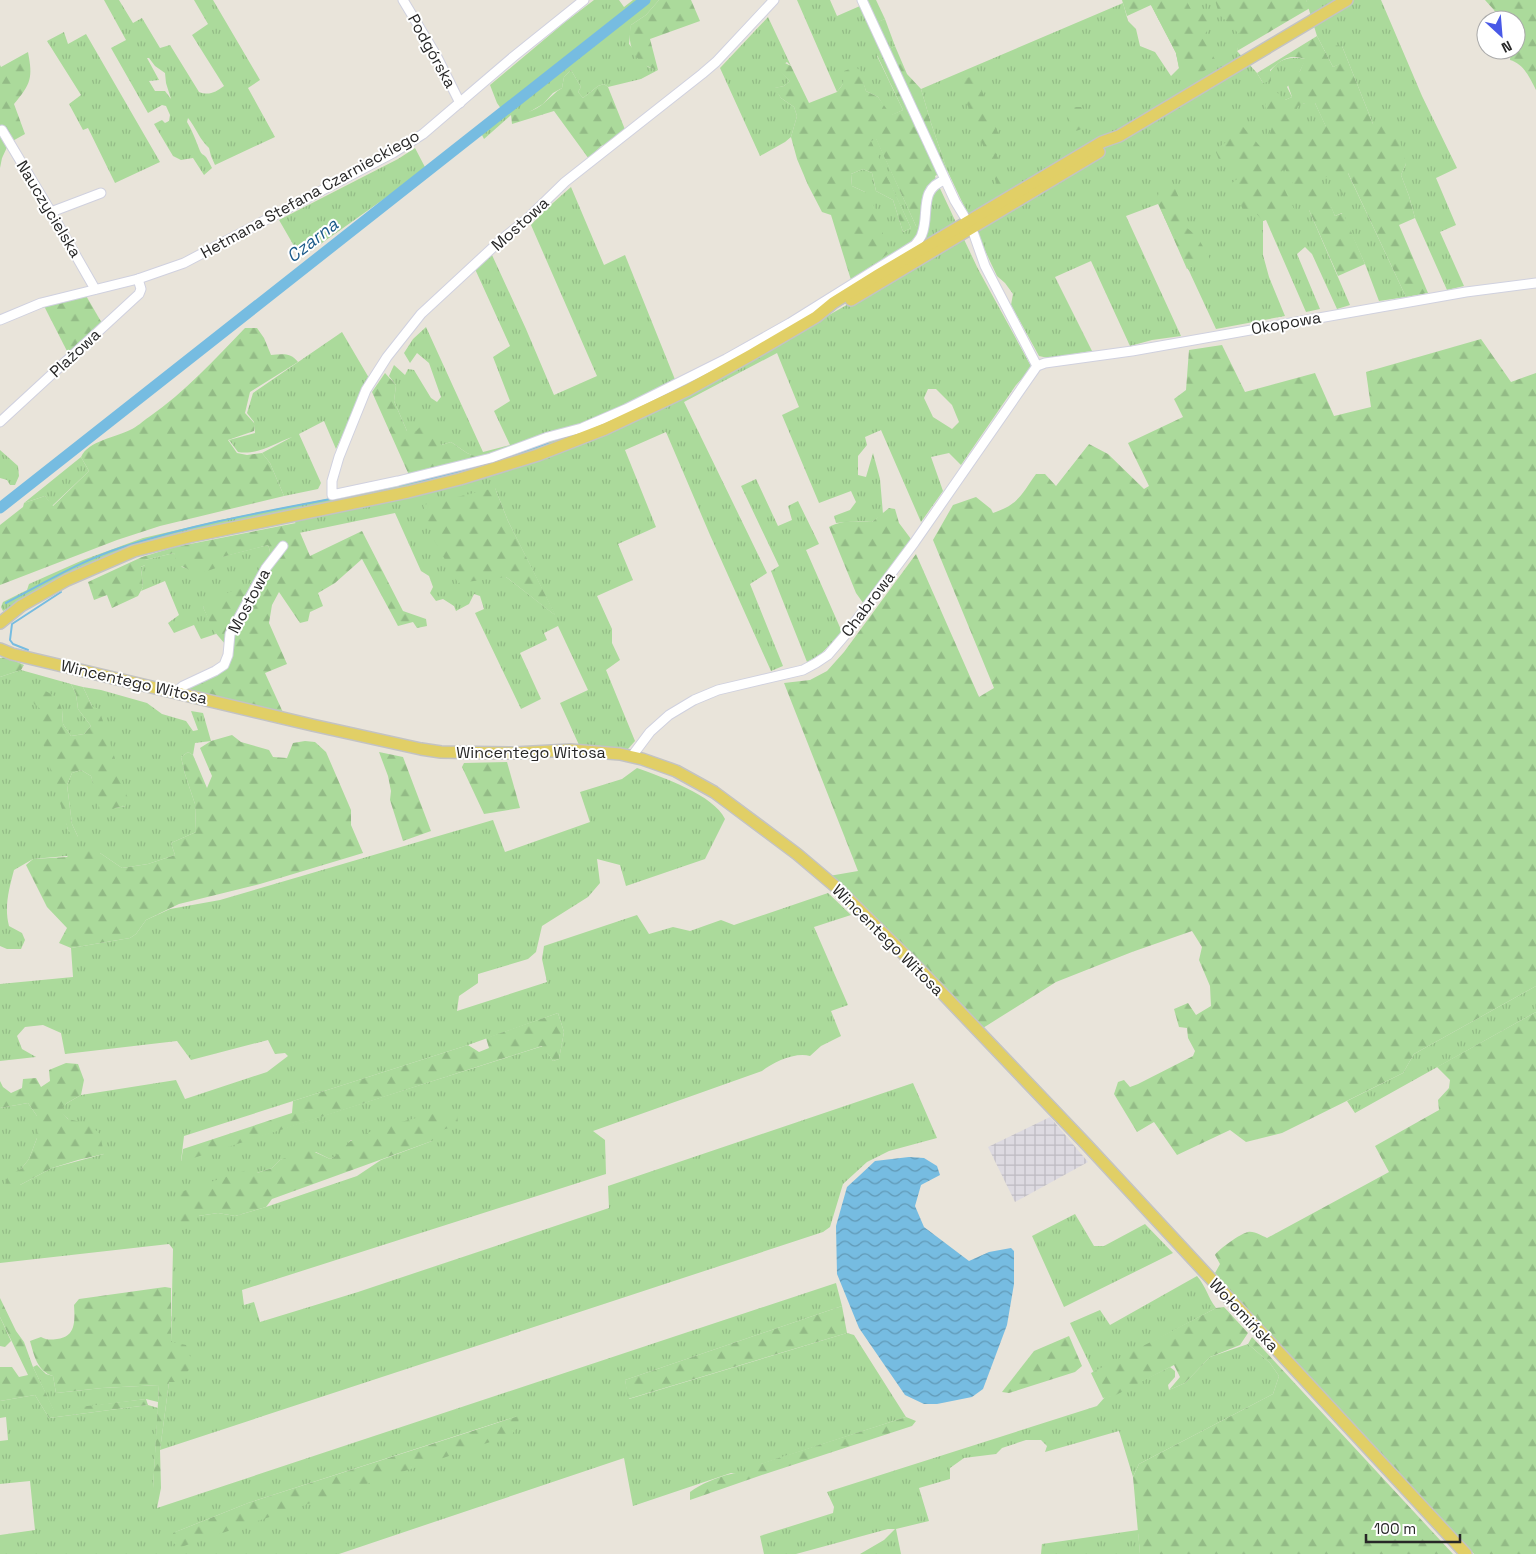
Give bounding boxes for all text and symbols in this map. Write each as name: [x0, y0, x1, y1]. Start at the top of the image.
street label: Podgórska: [403, 10, 461, 92]
north arrow: [1476, 10, 1526, 60]
text: N: [1499, 37, 1515, 57]
street label: Hetmana Stefana Czarnieckiego: [197, 125, 423, 263]
street label: Nauczycielska: [12, 157, 86, 261]
street label: Mostowa: [487, 193, 553, 255]
water label: Czarna: [282, 212, 343, 267]
street label: Okopowa: [1249, 307, 1323, 339]
street label: Plażowa: [45, 324, 105, 382]
street label: Mostowa: [223, 565, 275, 637]
street label: Chabrowa: [836, 567, 900, 641]
street label: Wincentego Witosa: [59, 655, 209, 709]
street label: Wincentego Witosa: [456, 742, 606, 763]
street label: Wincentego Witosa: [828, 880, 948, 1000]
street label: Wołomińska: [1205, 1274, 1283, 1356]
scale bar: [1366, 1512, 1460, 1544]
text: 100 m: [1374, 1519, 1416, 1538]

